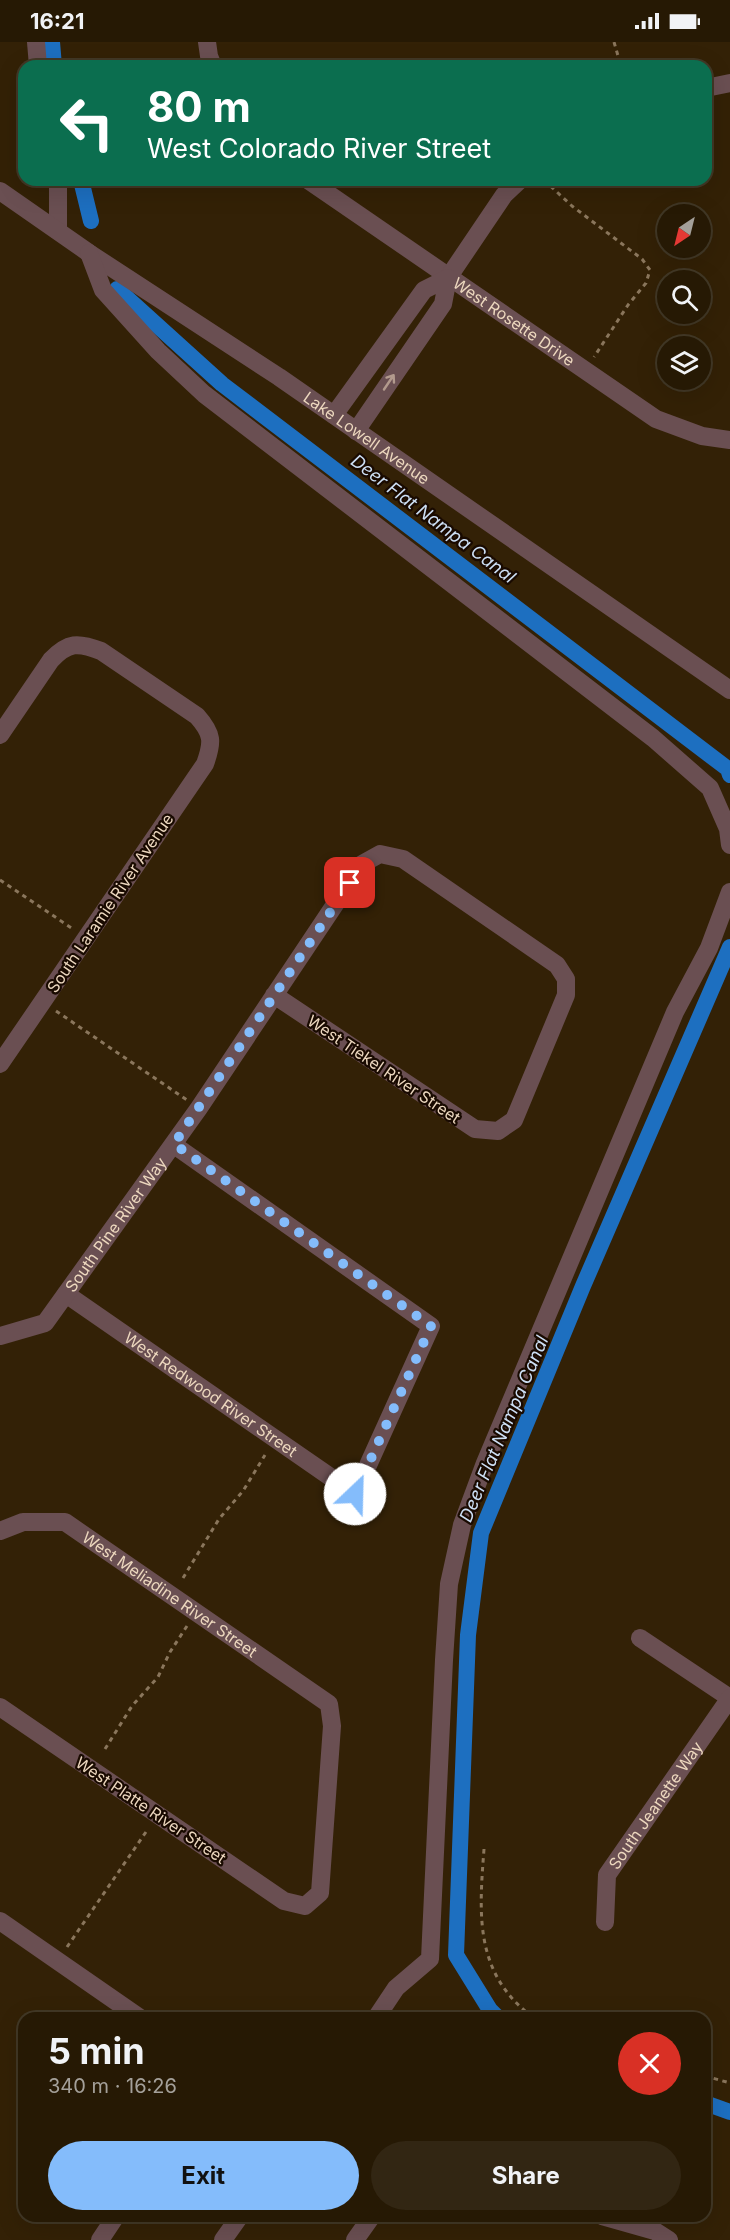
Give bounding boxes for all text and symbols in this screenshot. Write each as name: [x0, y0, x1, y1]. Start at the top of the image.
text: 16:21: [30, 8, 84, 34]
text: 80 m: [147, 81, 251, 132]
icon: left: [48, 84, 126, 162]
text: West Colorado River Street: [147, 132, 491, 165]
north arrow: [657, 204, 711, 258]
map controls: [657, 204, 711, 390]
button: search: [657, 270, 711, 324]
street label: West Rosette Drive: [449, 273, 579, 370]
button: layers: [657, 336, 711, 390]
one-way arrow: [383, 375, 395, 391]
street label: Lake Lowell Avenue: [300, 387, 434, 489]
water label: Deer Flat Nampa Canal: [347, 450, 520, 588]
street label: South Laramie River Avenue: [42, 809, 178, 997]
pin: [324, 857, 375, 908]
icon: arrive: [333, 866, 366, 899]
street label: West Tiekel River Street: [304, 1010, 464, 1128]
street label: South Pine River Way: [60, 1153, 171, 1296]
street label: West Redwood River Street: [120, 1327, 301, 1461]
water label: Deer Flat Nampa Canal: [455, 1332, 553, 1525]
position arrow: [323, 1462, 387, 1526]
street label: West Meliadine River Street: [79, 1527, 261, 1661]
street label: South Jeanette Way: [604, 1737, 707, 1873]
street label: West Platte River Street: [72, 1752, 230, 1868]
text: 5 min: [48, 2029, 145, 2073]
button: close: [618, 2032, 681, 2095]
text: 340 m · 16:26: [48, 2074, 177, 2098]
button: Exit: [48, 2141, 359, 2210]
button: Share: [371, 2141, 681, 2210]

